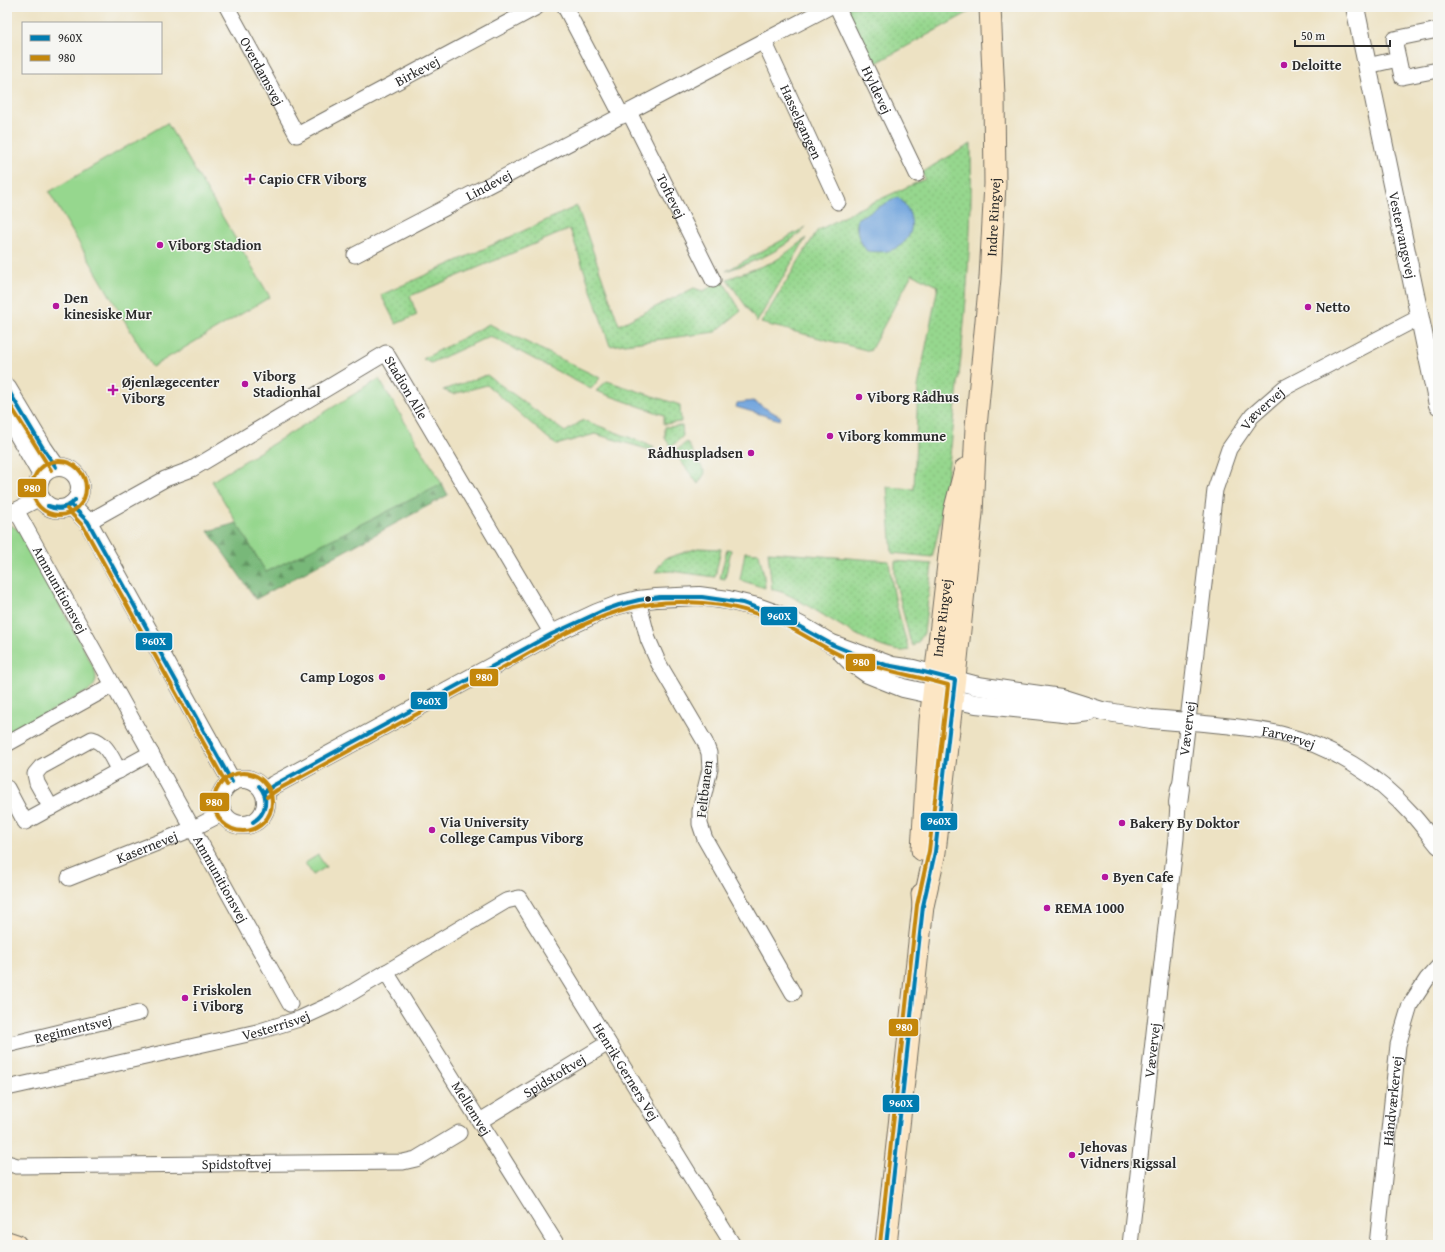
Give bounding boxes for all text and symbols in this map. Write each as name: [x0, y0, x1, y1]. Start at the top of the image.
legend: [22, 22, 162, 74]
scale bar: [1295, 22, 1390, 48]
text: 50 m: [1301, 27, 1325, 44]
text: 960X: [58, 29, 83, 46]
street label: Overdamsvej: [235, 33, 289, 109]
text: 980: [58, 49, 76, 66]
street label: Birkevej: [391, 51, 443, 91]
place label: Deloitte: [1292, 55, 1342, 75]
marker: Deloitte: [1279, 60, 1289, 70]
street label: Hyldevej: [857, 63, 897, 117]
street label: Hasselgangen: [775, 81, 827, 163]
street label: Lindevej: [462, 165, 515, 205]
place label: Capio CFR Viborg: [259, 169, 367, 189]
street label: Toftevej: [651, 170, 691, 222]
marker: Capio CFR Viborg: [244, 173, 256, 185]
street label: Indre Ringvej: [981, 178, 1005, 257]
street label: Vestervangsvej: [1384, 190, 1421, 280]
place label: Viborg Stadion: [168, 235, 262, 255]
marker: Viborg Stadion: [155, 240, 165, 250]
place label: Den kinesiske Mur: [64, 288, 153, 324]
place label: Netto: [1316, 297, 1351, 317]
marker: Den kinesiske Mur: [51, 301, 61, 311]
marker: Netto: [1303, 302, 1313, 312]
street label: Stadion Alle: [380, 352, 433, 423]
place label: Viborg Stadionhal: [253, 366, 321, 402]
place label: Øjenlægecenter Viborg: [122, 372, 220, 408]
marker: Viborg Stadionhal: [240, 379, 250, 389]
street label: Vævervej: [1235, 382, 1289, 434]
marker: Øjenlægecenter Viborg: [107, 384, 119, 396]
place label: Viborg Rådhus: [867, 387, 959, 407]
marker: Viborg Rådhus: [854, 392, 864, 402]
place label: Viborg kommune: [838, 426, 946, 446]
marker: Viborg kommune: [825, 431, 835, 441]
place label: Rådhuspladsen: [648, 443, 744, 463]
marker: Rådhuspladsen: [746, 448, 756, 458]
line badge: 980: [17, 478, 47, 498]
text: 980: [23, 480, 41, 496]
street label: Ammunitionsvej: [28, 542, 92, 637]
street label: Indre Ringvej: [927, 578, 956, 658]
unlabelled marker: [643, 594, 653, 604]
line badge: 960X: [760, 606, 798, 626]
text: 960X: [767, 608, 791, 624]
line badge: 960X: [135, 632, 173, 651]
text: 960X: [142, 633, 166, 649]
line badge: 980: [845, 653, 876, 672]
text: 980: [852, 654, 870, 670]
place label: Camp Logos: [300, 667, 374, 687]
line badge: 980: [469, 668, 499, 687]
text: 980: [475, 669, 493, 685]
marker: Camp Logos: [377, 672, 387, 682]
line badge: 960X: [410, 691, 448, 710]
text: 960X: [417, 693, 441, 709]
street label: Vævervej: [1174, 700, 1200, 757]
street label: Farvervej: [1260, 720, 1318, 754]
street label: Feltbanen: [691, 759, 717, 819]
line badge: 980: [199, 792, 230, 812]
text: 980: [205, 794, 223, 810]
place label: Via University College Campus Viborg: [440, 812, 584, 848]
line badge: 960X: [920, 812, 958, 831]
text: 960X: [927, 813, 951, 829]
place label: Bakery By Doktor: [1130, 813, 1240, 833]
marker: Bakery By Doktor: [1117, 818, 1127, 828]
marker: Via University College Campus Viborg: [427, 825, 437, 835]
street label: Kasernevej: [113, 826, 181, 868]
street label: Ammunitionsvej: [188, 832, 253, 926]
place label: Byen Cafe: [1113, 867, 1174, 887]
marker: Byen Cafe: [1100, 872, 1110, 882]
place label: REMA 1000: [1055, 898, 1124, 918]
marker: REMA 1000: [1042, 903, 1052, 913]
place label: Friskolen i Viborg: [193, 980, 252, 1016]
marker: Friskolen i Viborg: [180, 993, 190, 1003]
street label: Vesterrisvej: [240, 1005, 313, 1045]
street label: Regimentsvej: [32, 1010, 114, 1048]
line badge: 980: [888, 1018, 919, 1037]
street label: Henrik Gerners Vej: [588, 1019, 664, 1125]
text: 980: [895, 1019, 913, 1035]
street label: Vævervej: [1139, 1022, 1165, 1079]
street label: Spidstoftvej: [519, 1049, 589, 1102]
street label: Håndværkervej: [1377, 1055, 1407, 1147]
street label: Mellemvej: [447, 1077, 496, 1140]
line badge: 960X: [882, 1094, 920, 1113]
text: 960X: [889, 1095, 913, 1111]
place label: Jehovas Vidners Rigssal: [1078, 1137, 1177, 1173]
marker: Jehovas Vidners Rigssal: [1067, 1150, 1077, 1160]
street label: Spidstoftvej: [201, 1153, 272, 1174]

